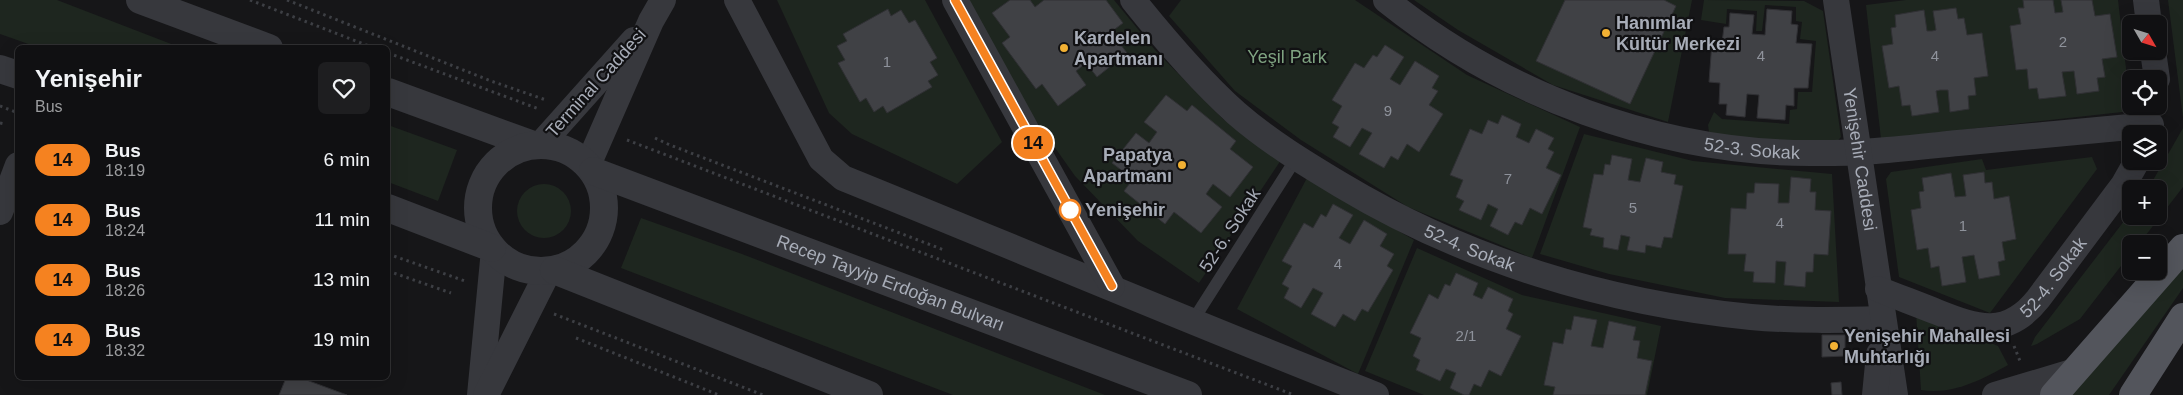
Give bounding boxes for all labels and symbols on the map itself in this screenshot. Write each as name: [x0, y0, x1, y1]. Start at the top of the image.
place label: Hanımlar Kültür Merkezi: [1616, 13, 1740, 54]
north arrow: [2122, 15, 2168, 60]
street label: Terminal Caddesi: [542, 25, 650, 141]
marker: Hanımlar Kültür Merkezi: [1600, 27, 1612, 39]
place label: Kardelen Apartmanı: [1074, 28, 1163, 69]
house number: 2: [2059, 33, 2067, 50]
marker: Kardelen Apartmanı: [1058, 42, 1070, 54]
park label: Yeşil Park: [1247, 47, 1328, 67]
house number: 4: [1757, 47, 1765, 64]
house number: 4: [1931, 47, 1939, 64]
house number: 1: [883, 53, 891, 70]
street label: Yenişehir Caddesi: [1839, 86, 1880, 232]
house number: 9: [1384, 102, 1392, 119]
line badge: 14: [1010, 127, 1056, 159]
street label: 52-3. Sokak: [1703, 134, 1801, 163]
place label: Papatya Apartmanı: [1083, 145, 1173, 186]
marker: Papatya Apartmanı: [1176, 159, 1188, 171]
house number: 7: [1504, 170, 1512, 187]
street label: 52-6. Sokak: [1195, 183, 1265, 276]
marker: Yenişehir: [1059, 199, 1081, 221]
house number: 5: [1629, 199, 1637, 216]
place label: Yenişehir: [1085, 200, 1165, 220]
house number: 4: [1776, 214, 1784, 231]
house number: 1: [1959, 217, 1967, 234]
street label: 52-4. Sokak: [1421, 221, 1519, 275]
street label: Recep Tayyip Erdoğan Bulvarı: [774, 231, 1007, 335]
street label: 52-4. Sokak: [2016, 233, 2091, 322]
house number: 4: [1334, 255, 1342, 272]
place label: Yenişehir Mahallesi Muhtarlığı: [1844, 326, 2010, 367]
house number: 2/1: [1456, 327, 1476, 344]
marker: Yenişehir Mahallesi Muhtarlığı: [1828, 340, 1840, 352]

